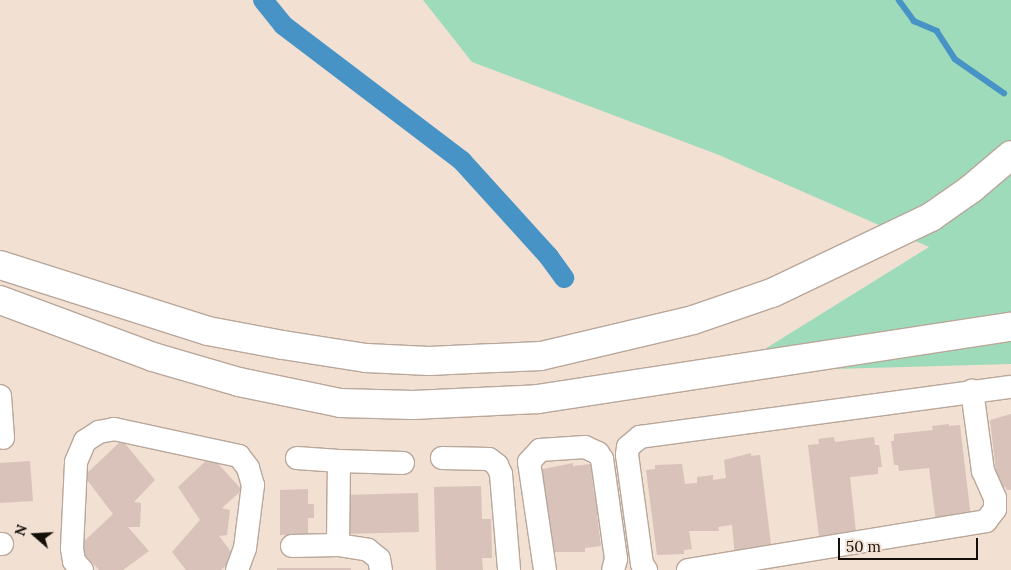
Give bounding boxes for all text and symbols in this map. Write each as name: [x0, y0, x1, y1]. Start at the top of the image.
north arrow: [10, 510, 60, 560]
text: N: [11, 522, 31, 538]
scale bar: [841, 528, 981, 560]
text: 50 m: [846, 537, 881, 556]

